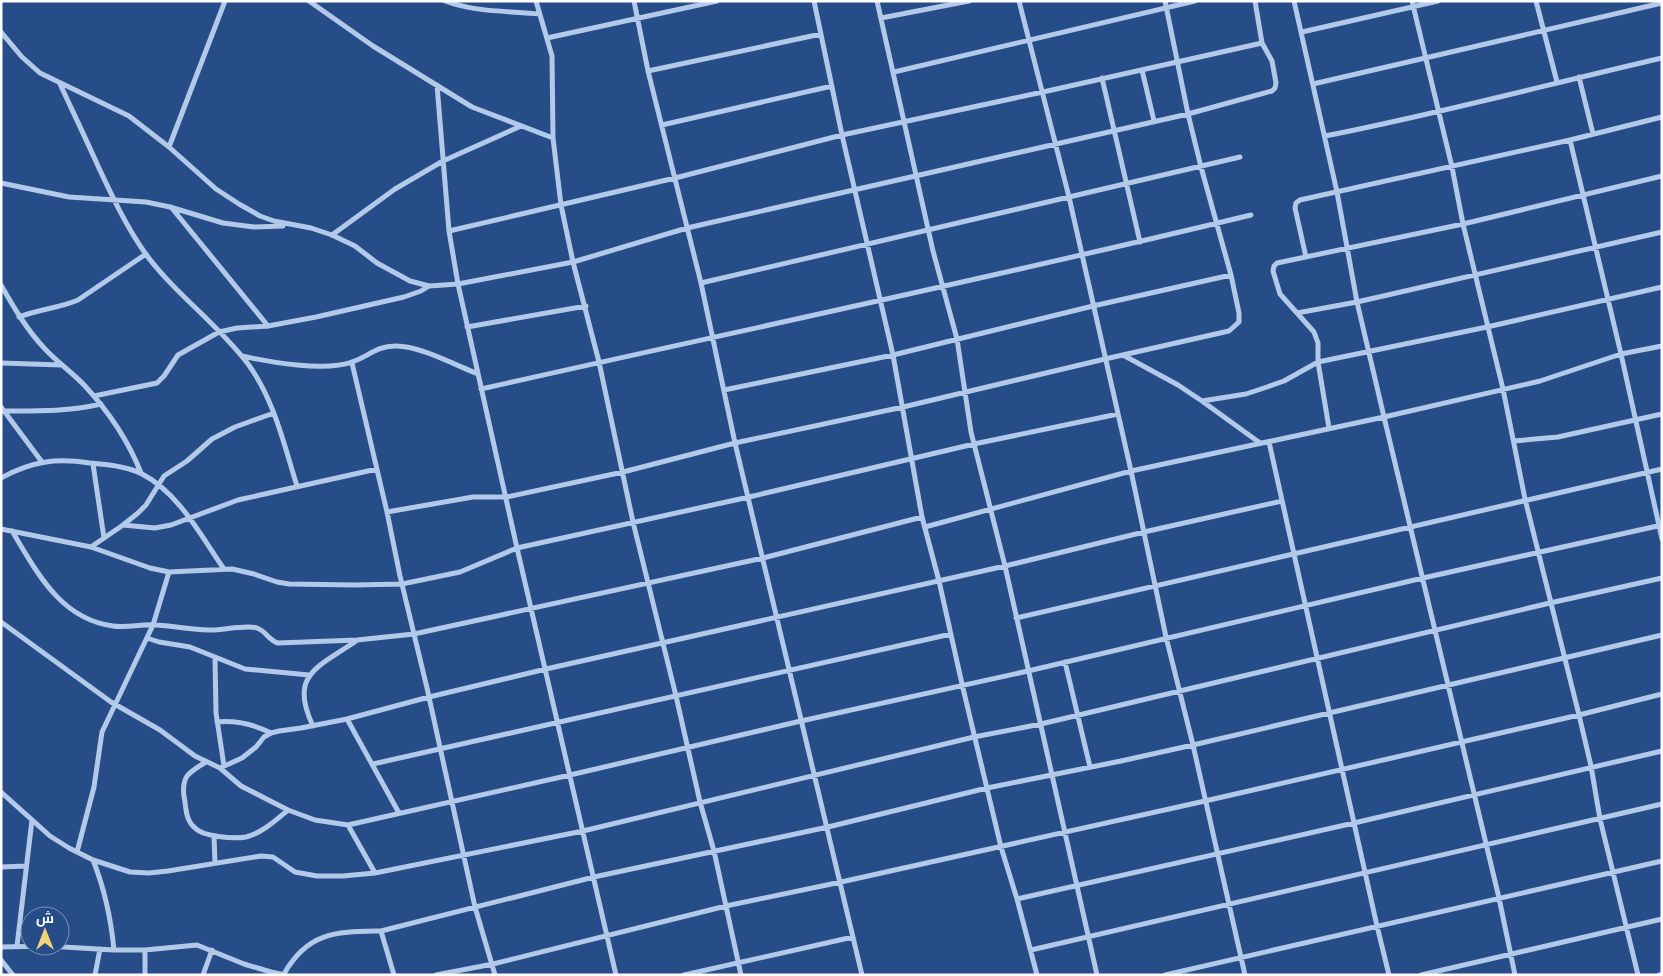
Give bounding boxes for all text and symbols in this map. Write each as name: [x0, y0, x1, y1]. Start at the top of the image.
north arrow: [20, 906, 70, 956]
text: ش: [36, 910, 54, 927]

